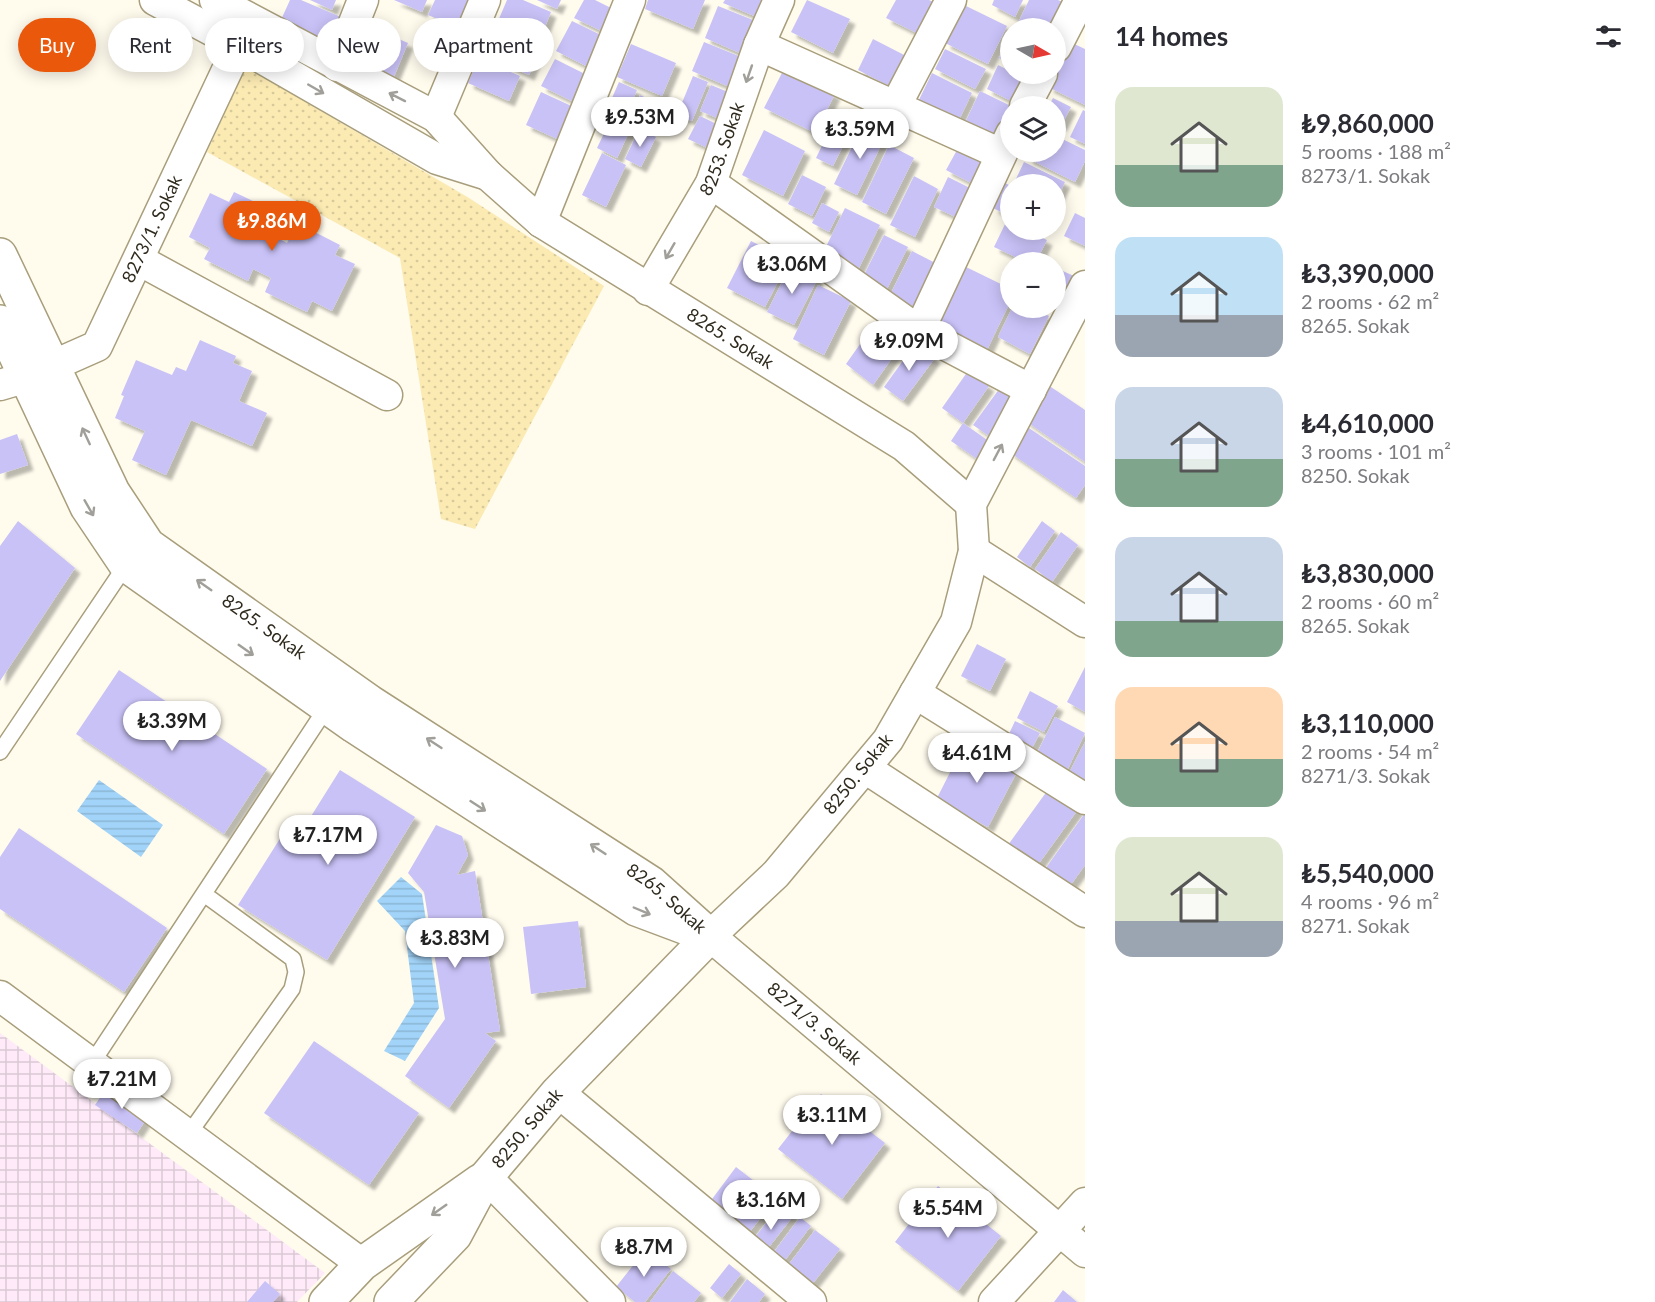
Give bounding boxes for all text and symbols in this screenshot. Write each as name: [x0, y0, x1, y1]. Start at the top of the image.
chip: Buy: [18, 18, 96, 72]
chip: Rent: [108, 18, 193, 72]
chip: Filters: [205, 18, 304, 72]
chip: New: [316, 18, 401, 72]
chip: Apartment: [413, 18, 554, 72]
north arrow: [1000, 18, 1066, 84]
map controls: [1000, 18, 1066, 318]
text: 14 homes: [1115, 20, 1228, 52]
icon: filters: [1592, 20, 1625, 53]
one-way arrow: [743, 64, 754, 83]
one-way arrow: [307, 84, 324, 96]
one-way arrow: [389, 91, 406, 103]
button: layers: [1000, 96, 1066, 162]
pin: ₺9.53M: [591, 97, 689, 148]
street label: 8253. Sokak: [694, 98, 749, 199]
text: ₺9.53M: [605, 104, 675, 128]
text: ₺9,860,000: [1301, 107, 1434, 139]
pin: ₺3.59M: [811, 109, 909, 160]
icon: home: [1163, 111, 1235, 183]
text: ₺3.59M: [825, 116, 895, 140]
text: 5 rooms · 188 m²: [1301, 139, 1451, 163]
text: 8273/1. Sokak: [1301, 163, 1430, 187]
street label: 8273/1. Sokak: [116, 171, 186, 286]
button: +: [1000, 174, 1066, 240]
pin: ₺9.86M: [223, 201, 321, 252]
text: ₺9.86M: [237, 208, 307, 232]
one-way arrow: [664, 242, 676, 259]
pin: ₺3.06M: [743, 244, 841, 295]
text: ₺3.06M: [757, 251, 827, 275]
button: −: [1000, 252, 1066, 318]
text: ₺3,390,000: [1301, 257, 1434, 289]
icon: home: [1163, 261, 1235, 333]
text: 2 rooms · 62 m²: [1301, 289, 1439, 313]
street label: 8265. Sokak: [683, 303, 779, 373]
text: 8265. Sokak: [1301, 313, 1410, 337]
pin: ₺9.09M: [860, 321, 958, 372]
text: ₺9.09M: [874, 328, 944, 352]
text: ₺4,610,000: [1301, 407, 1434, 439]
icon: home: [1163, 411, 1235, 483]
one-way arrow: [80, 427, 92, 445]
text: 3 rooms · 101 m²: [1301, 439, 1451, 463]
one-way arrow: [992, 444, 1004, 461]
text: 8250. Sokak: [1301, 463, 1410, 487]
one-way arrow: [83, 499, 95, 516]
text: ₺3,830,000: [1301, 557, 1434, 589]
icon: home: [1163, 561, 1235, 633]
one-way arrow: [197, 579, 213, 591]
street label: 8265. Sokak: [218, 589, 311, 664]
text: 2 rooms · 60 m²: [1301, 589, 1439, 613]
text: 8265. Sokak: [1301, 613, 1410, 637]
one-way arrow: [238, 644, 254, 656]
pin: ₺3.39M: [123, 701, 221, 752]
text: ₺3,110,000: [1301, 707, 1434, 739]
text: ₺3.39M: [137, 708, 207, 732]
icon: home: [1163, 711, 1235, 783]
street label: 8250. Sokak: [818, 728, 897, 818]
pin: ₺4.61M: [928, 733, 1026, 784]
one-way arrow: [426, 737, 443, 749]
text: 2 rooms · 54 m²: [1301, 739, 1439, 763]
text: ₺4.61M: [942, 740, 1012, 764]
text: 8271/3. Sokak: [1301, 763, 1430, 787]
one-way arrow: [469, 800, 486, 813]
pin: ₺7.17M: [279, 815, 377, 866]
text: ₺7.17M: [293, 822, 363, 846]
one-way arrow: [590, 843, 607, 855]
text: ₺5,540,000: [1301, 857, 1434, 889]
street label: 8265. Sokak: [623, 858, 712, 938]
icon: home: [1163, 861, 1235, 933]
text: 4 rooms · 96 m²: [1301, 889, 1439, 913]
one-way arrow: [632, 906, 651, 917]
text: 8271. Sokak: [1301, 913, 1410, 937]
pin: ₺3.83M: [406, 918, 504, 969]
text: ₺3.83M: [420, 925, 490, 949]
street label: 8271/3. Sokak: [763, 977, 867, 1070]
pin: ₺7.21M: [73, 1059, 171, 1110]
text: ₺7.21M: [87, 1066, 157, 1090]
street label: 8250. Sokak: [486, 1083, 567, 1172]
pin: ₺3.11M: [783, 1095, 881, 1146]
text: ₺3.11M: [797, 1102, 867, 1126]
pin: ₺3.16M: [722, 1180, 820, 1231]
text: ₺3.16M: [736, 1187, 806, 1211]
pin: ₺5.54M: [899, 1188, 997, 1239]
text: ₺5.54M: [913, 1195, 983, 1219]
one-way arrow: [431, 1204, 447, 1216]
pin: ₺8.7M: [602, 1227, 686, 1278]
text: ₺8.7M: [615, 1234, 673, 1258]

